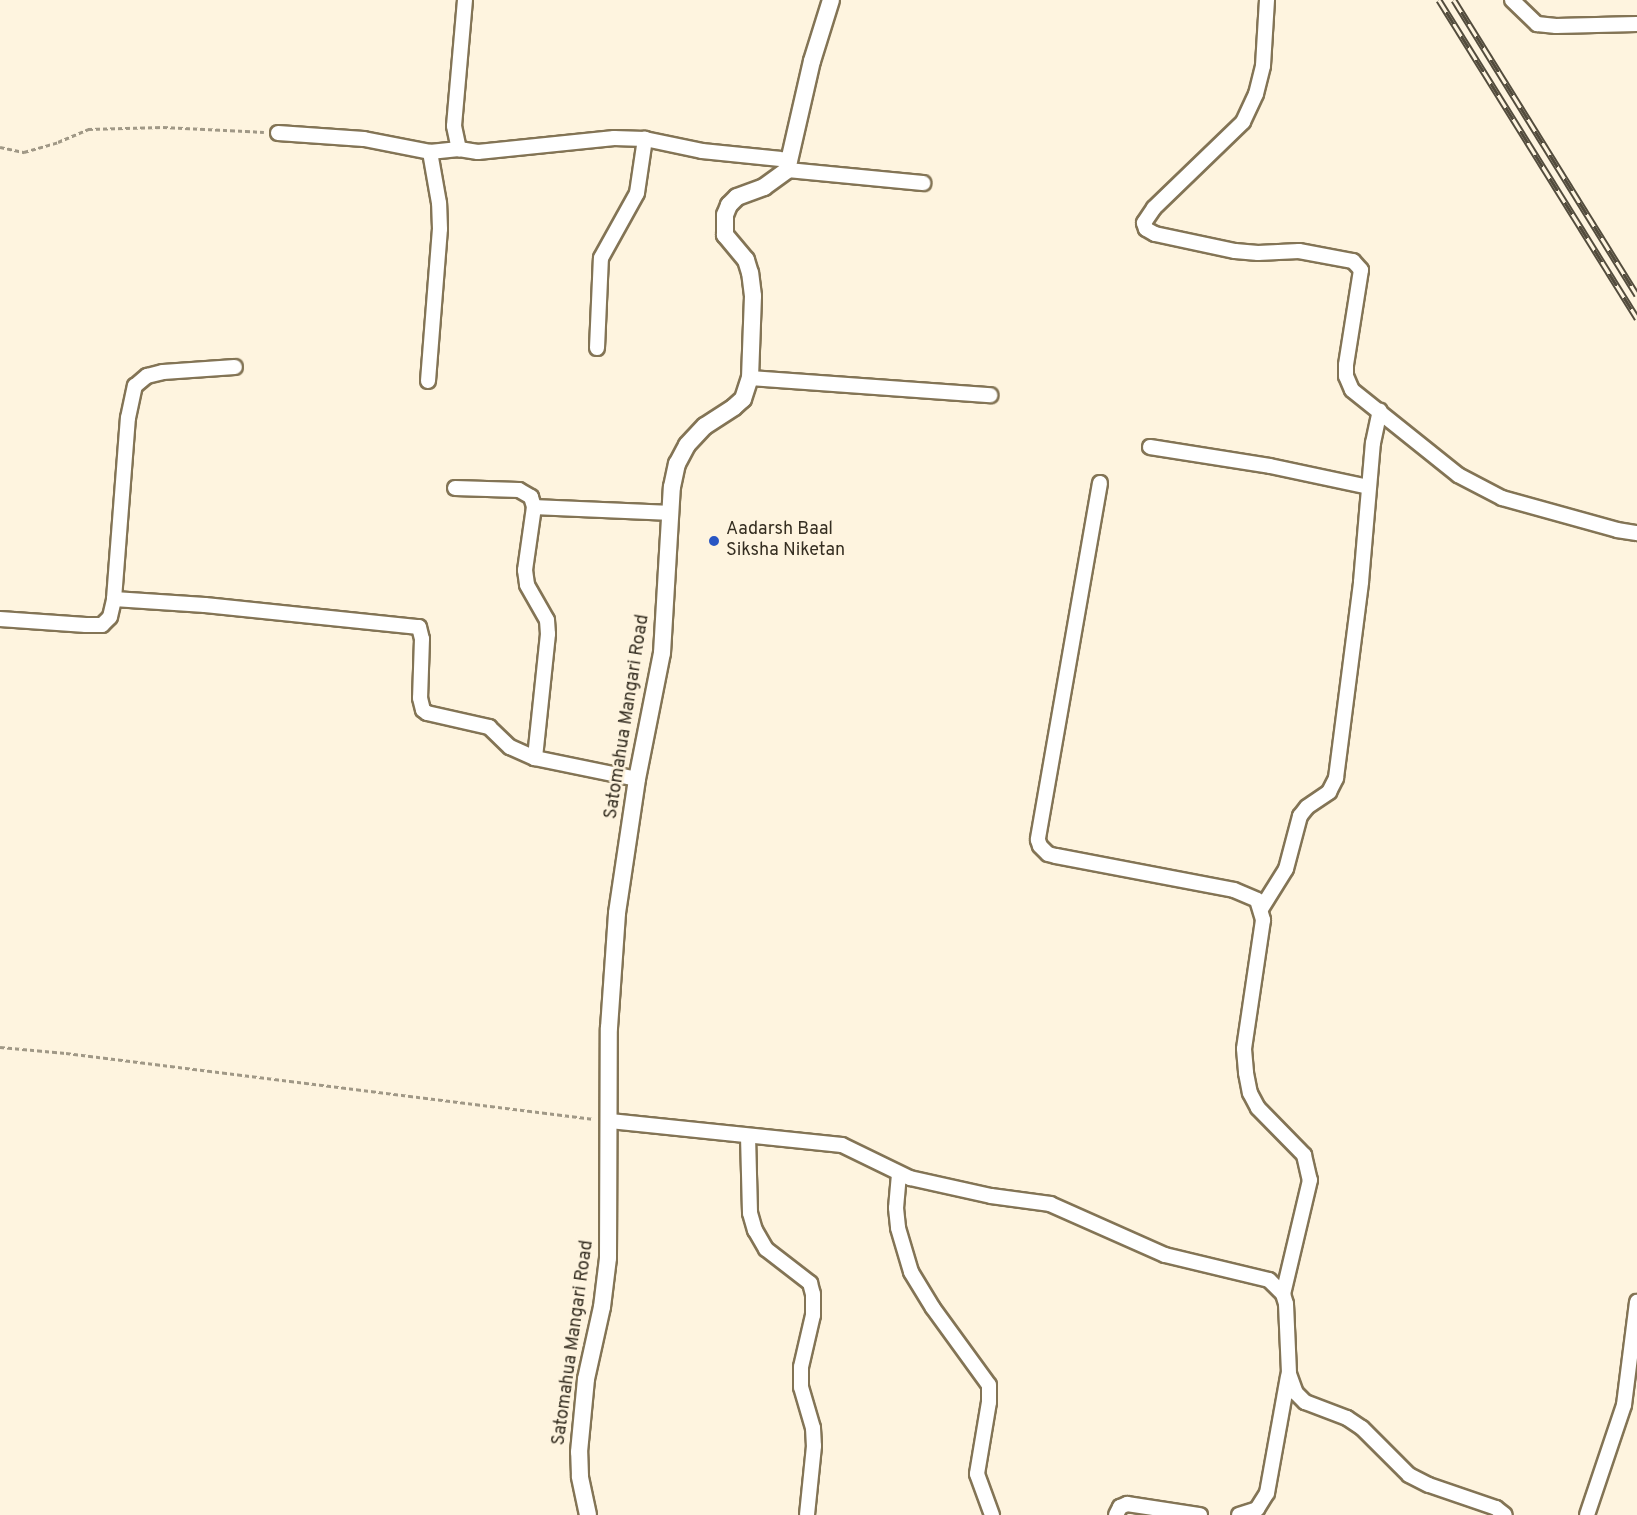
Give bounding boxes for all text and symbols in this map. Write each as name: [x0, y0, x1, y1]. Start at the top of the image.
place label: Aadarsh Baal Siksha Niketan: [726, 520, 845, 562]
marker: Aadarsh Baal Siksha Niketan: [707, 534, 721, 548]
street label: Satomahua Mangari Road: [601, 613, 655, 821]
street label: Satomahua Mangari Road: [549, 1239, 599, 1447]

